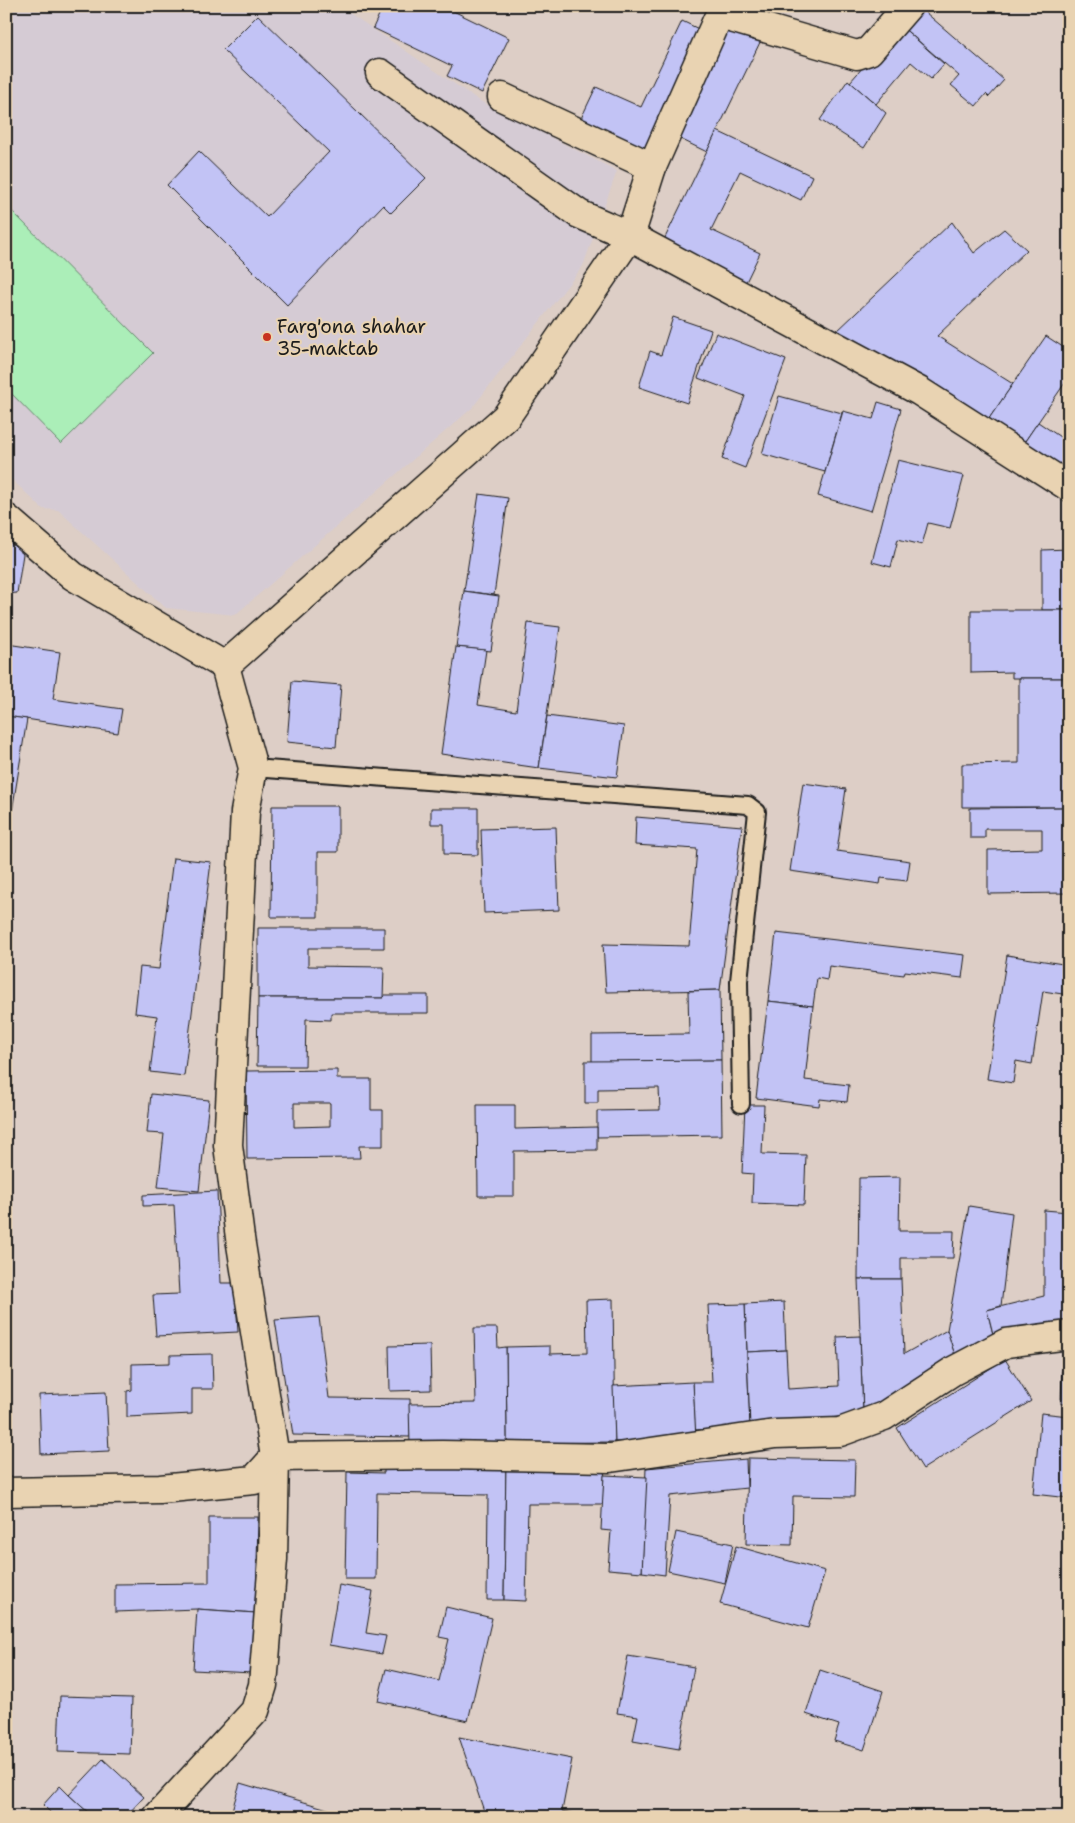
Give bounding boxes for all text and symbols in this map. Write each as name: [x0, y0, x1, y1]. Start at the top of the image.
place label: Farg'ona shahar 35-maktab: [277, 314, 426, 361]
marker: Farg'ona shahar 35-maktab: [261, 331, 273, 343]

